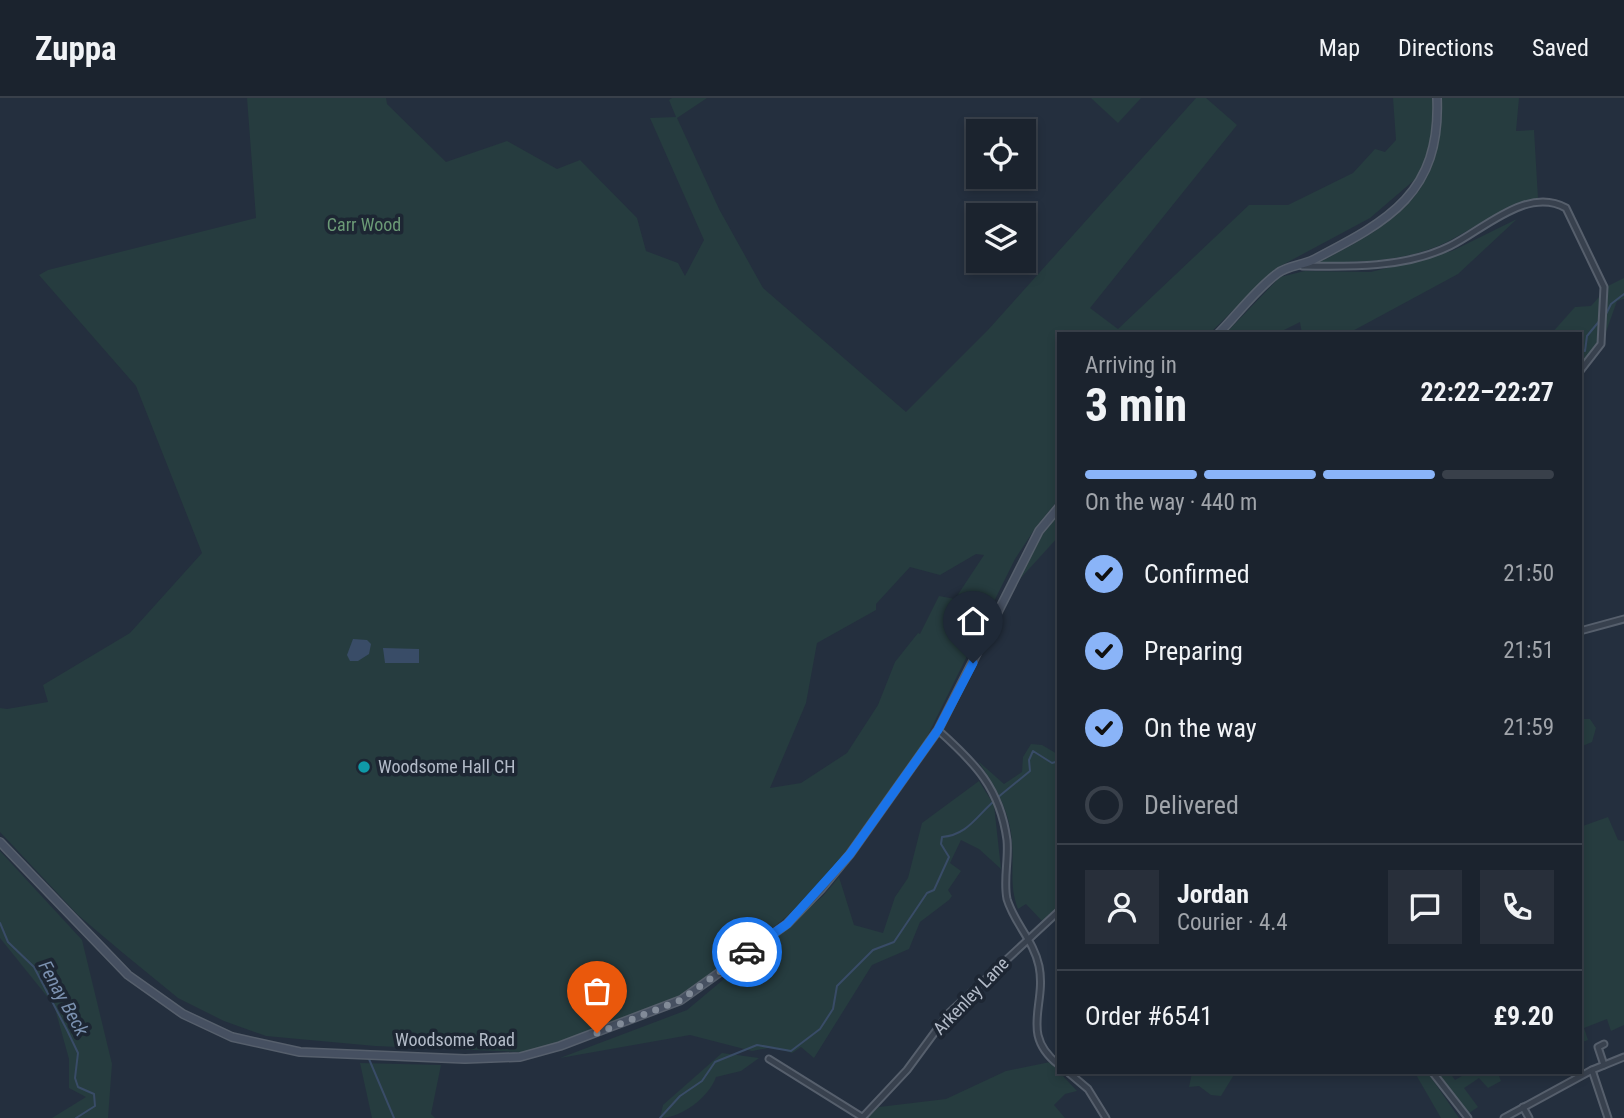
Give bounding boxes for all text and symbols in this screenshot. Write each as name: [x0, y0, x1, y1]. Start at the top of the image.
text: Zuppa: [35, 29, 117, 68]
text: Map: [1319, 34, 1360, 62]
text: Directions: [1398, 34, 1494, 62]
text: Saved: [1532, 34, 1589, 62]
map controls: [966, 119, 1036, 273]
button: locate: [966, 119, 1036, 189]
button: layers: [966, 203, 1036, 273]
park label: Carr Wood: [327, 214, 401, 235]
text: Arriving in: [1085, 352, 1177, 379]
text: 22:22–22:27: [1420, 377, 1554, 407]
text: 3 min: [1085, 378, 1187, 432]
text: On the way · 440 m: [1085, 489, 1257, 516]
icon: check: [1085, 555, 1123, 593]
text: Confirmed: [1144, 559, 1250, 589]
text: 21:50: [1503, 560, 1554, 587]
pin: [943, 591, 1003, 663]
icon: home: [954, 602, 992, 640]
icon: check: [1085, 632, 1123, 670]
text: Preparing: [1144, 636, 1243, 666]
text: 21:51: [1503, 637, 1554, 664]
icon: check: [1085, 709, 1123, 747]
text: On the way: [1144, 713, 1257, 743]
text: 21:59: [1503, 714, 1554, 741]
place label: Woodsome Hall CH: [378, 756, 515, 777]
marker: Woodsome Hall CH: [356, 759, 372, 775]
text: Delivered: [1144, 790, 1239, 820]
button: person: [1085, 870, 1159, 944]
button: chat: [1388, 870, 1462, 944]
button: phone: [1480, 870, 1554, 944]
text: Jordan: [1177, 879, 1249, 909]
text: Courier · 4.4: [1177, 909, 1288, 936]
courier: [712, 917, 782, 987]
icon: car: [728, 933, 766, 971]
street label: Arkenley Lane: [929, 953, 1013, 1039]
water label: Fenay Beck: [34, 957, 94, 1040]
pin: [567, 961, 627, 1033]
icon: bag: [578, 972, 616, 1010]
text: Order #6541: [1085, 1001, 1213, 1031]
text: £9.20: [1493, 1001, 1554, 1031]
street label: Woodsome Road: [395, 1029, 515, 1050]

